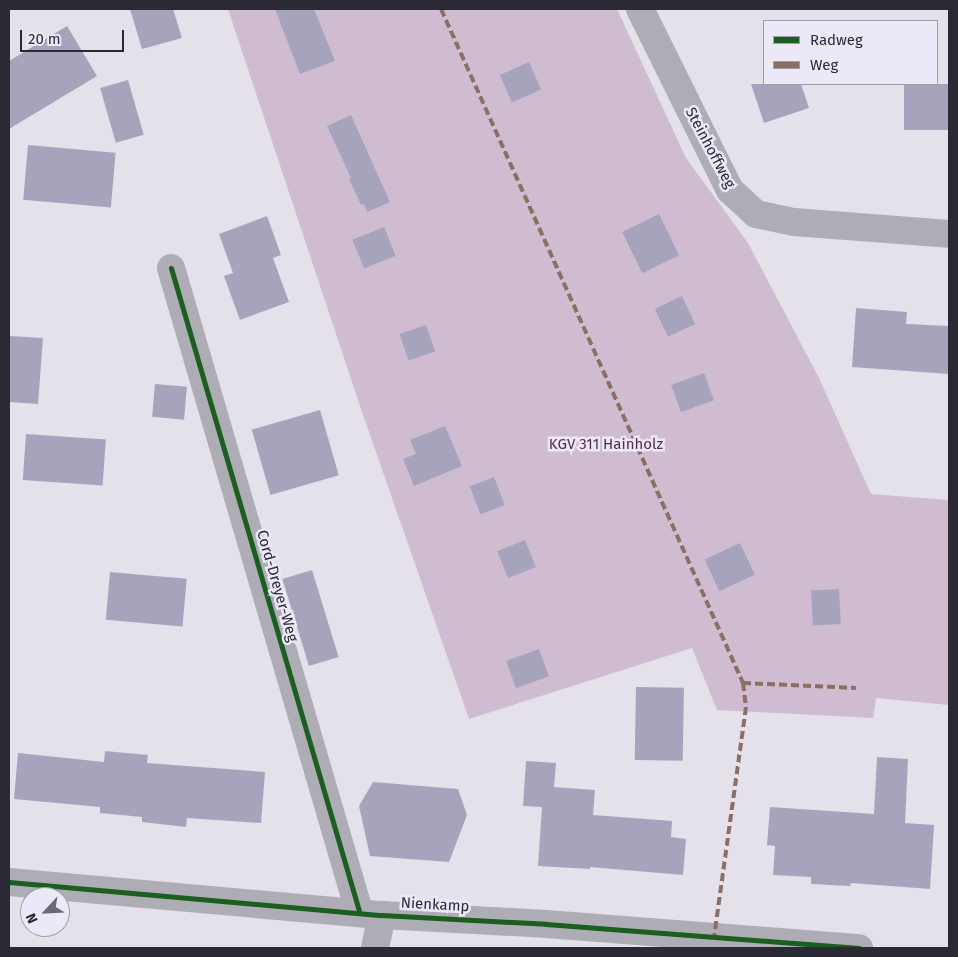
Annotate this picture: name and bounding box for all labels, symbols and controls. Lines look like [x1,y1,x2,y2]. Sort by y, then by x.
scale bar [22,20,126,52]
legend [763,20,938,85]
text: 20 m [28,30,61,48]
text: Radweg [810,31,863,49]
text: Weg [810,56,838,74]
street label: Steinhoffweg [681,105,739,191]
park label: KGV 311 Hainholz [549,436,663,454]
street label: Cord-Dreyer-Weg [252,528,302,644]
north arrow [20,887,70,937]
street label: Nienkamp [400,894,470,916]
text: N [22,910,42,926]

